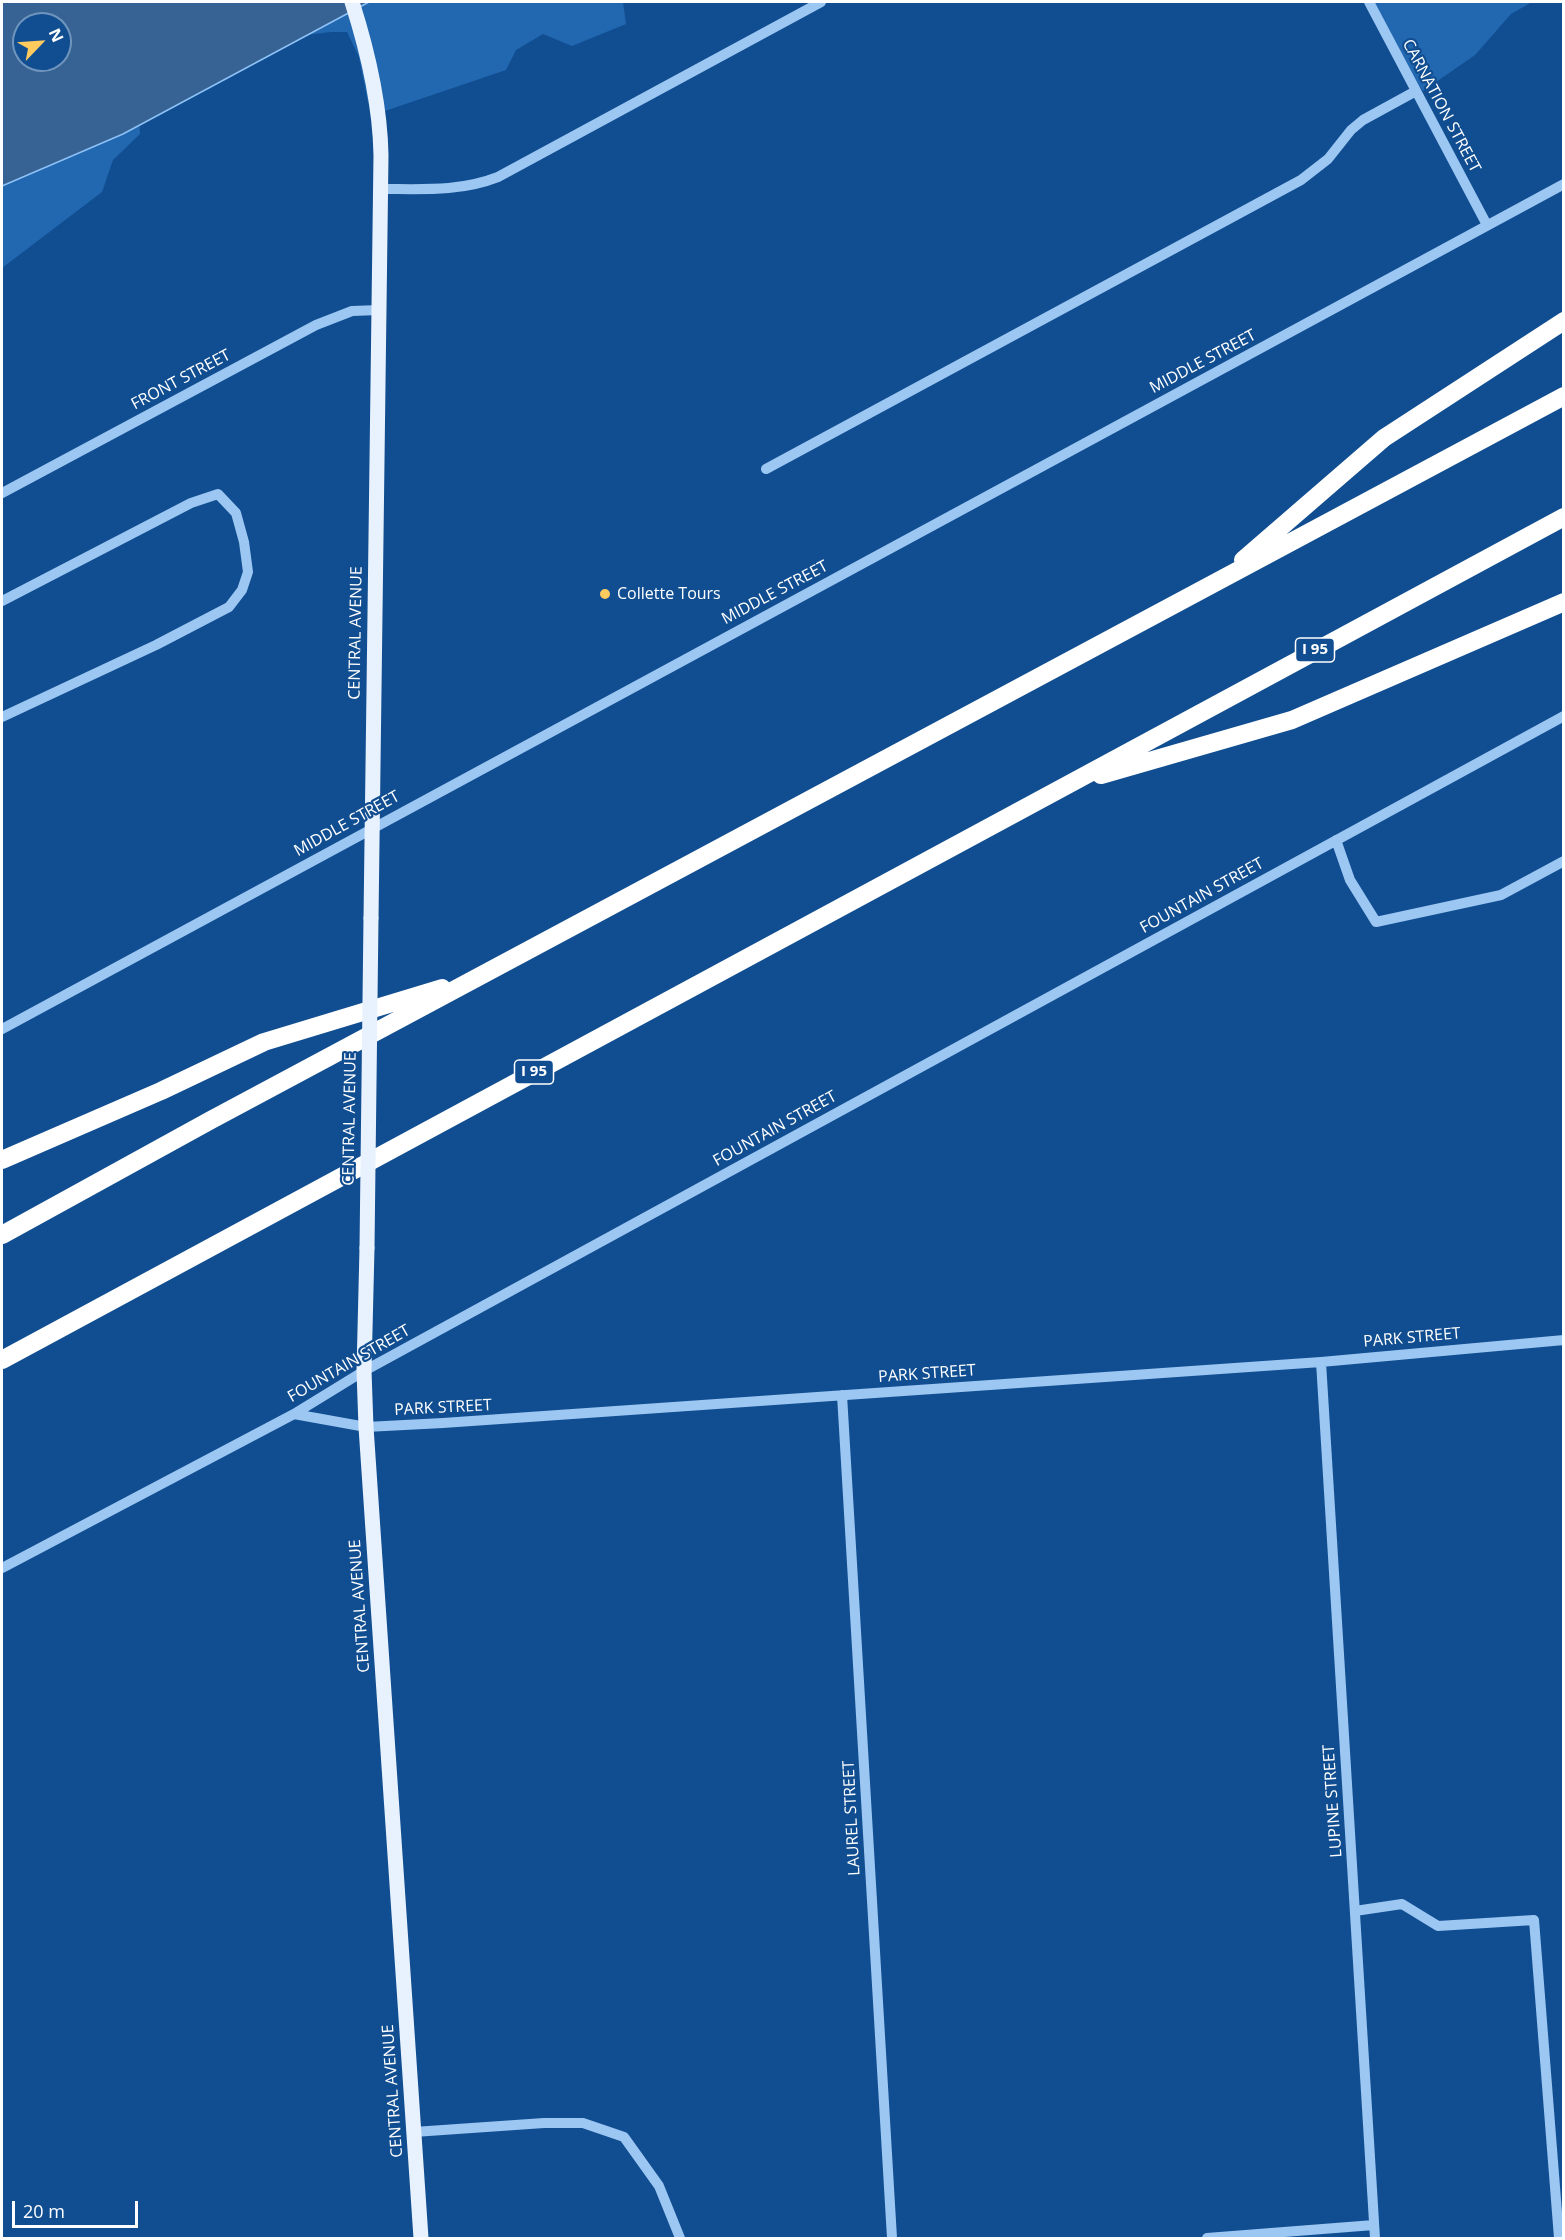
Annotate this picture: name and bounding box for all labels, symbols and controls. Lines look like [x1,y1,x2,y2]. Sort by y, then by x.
north arrow [12,12,72,72]
text: N [44,25,69,46]
street label: CARNATION STREET [1398,36,1484,176]
street label: MIDDLE STREET [1147,326,1259,398]
street label: FRONT STREET [128,346,234,414]
street label: MIDDLE STREET [719,557,831,629]
street label: CENTRAL AVENUE [345,566,367,700]
place label: Collette Tours [617,584,721,604]
marker: Collette Tours [598,587,612,601]
road number: I 95 [1296,638,1334,662]
street label: MIDDLE STREET [291,787,403,861]
street label: FOUNTAIN STREET [1137,854,1267,938]
street label: CENTRAL AVENUE [339,1052,361,1186]
road number: I 95 [514,1060,554,1084]
street label: FOUNTAIN STREET [710,1087,840,1171]
street label: FOUNTAIN STREET [284,1321,414,1407]
street label: PARK STREET [1363,1324,1461,1352]
street label: PARK STREET [878,1361,976,1387]
street label: PARK STREET [394,1396,492,1420]
street label: CENTRAL AVENUE [346,1539,374,1673]
street label: LUPINE STREET [1319,1744,1347,1858]
street label: LAUREL STREET [839,1760,865,1876]
street label: CENTRAL AVENUE [379,2024,407,2158]
scale bar [15,2189,141,2227]
text: 20 m [23,2199,65,2223]

